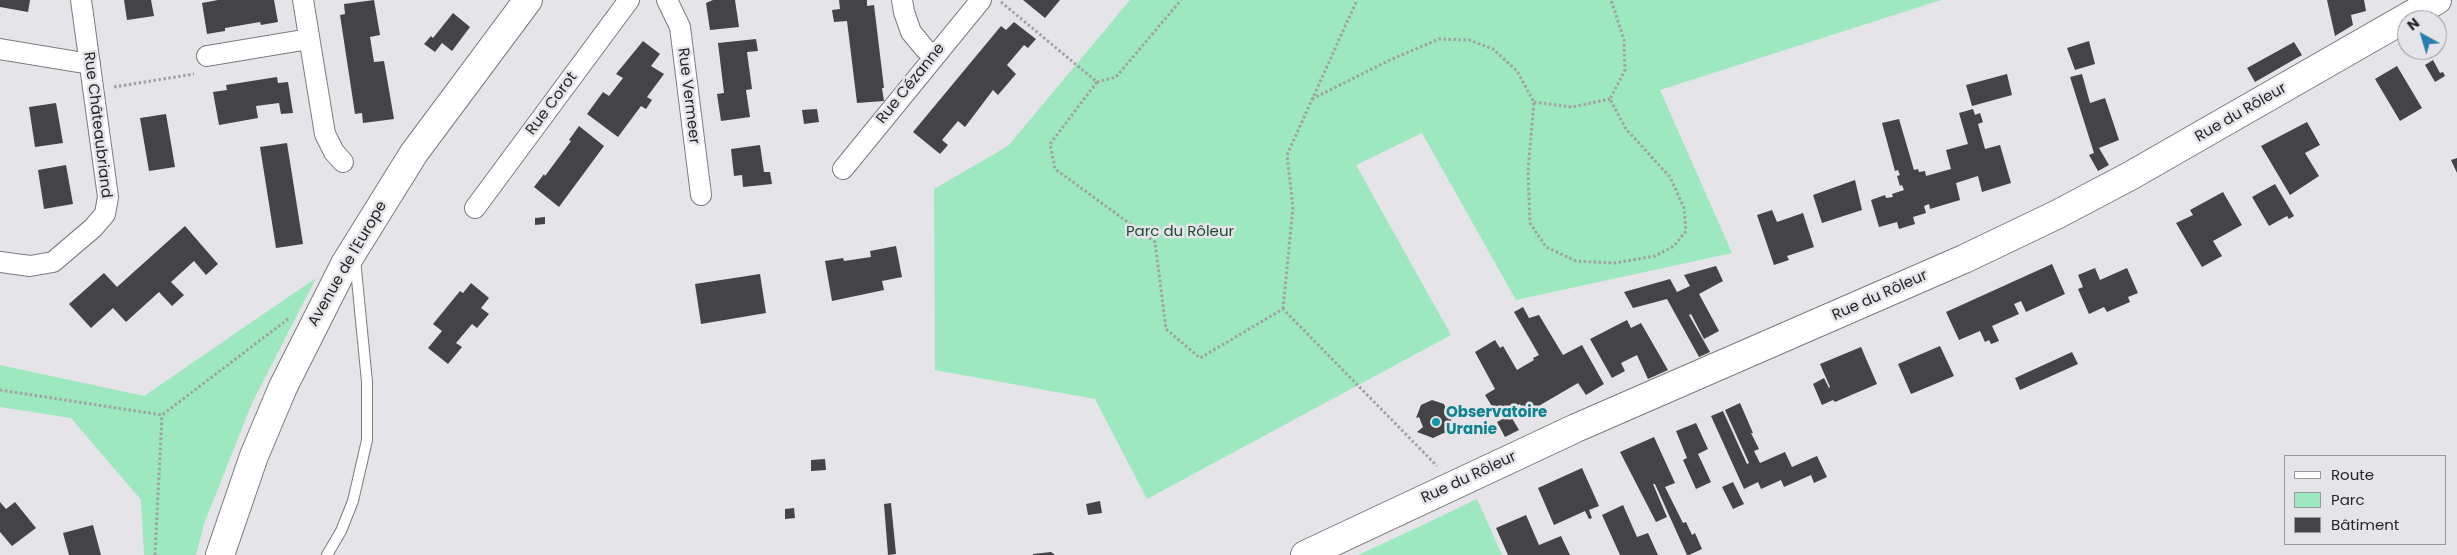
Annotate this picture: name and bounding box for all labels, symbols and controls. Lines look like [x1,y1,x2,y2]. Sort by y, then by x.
north arrow [2397,10,2447,60]
text: N [2403,13,2424,35]
street label: Rue Cézanne [873,40,949,128]
street label: Rue Vermeer [673,47,703,145]
street label: Rue Châteaubriand [79,51,115,199]
street label: Rue Corot [523,69,581,139]
street label: Rue du Rôleur [2192,80,2290,146]
street label: Avenue de l'Europe [305,198,391,330]
park label: Parc du Rôleur [1126,223,1234,241]
street label: Rue du Rôleur [1829,267,1931,325]
place label: Observatoire Uranie [1446,404,1547,439]
marker: Observatoire Uranie [1430,416,1442,428]
street label: Rue du Rôleur [1419,448,1519,508]
legend [2284,455,2447,545]
text: Route [2331,464,2374,485]
text: Parc [2331,489,2365,510]
text: Bâtiment [2331,514,2399,535]

